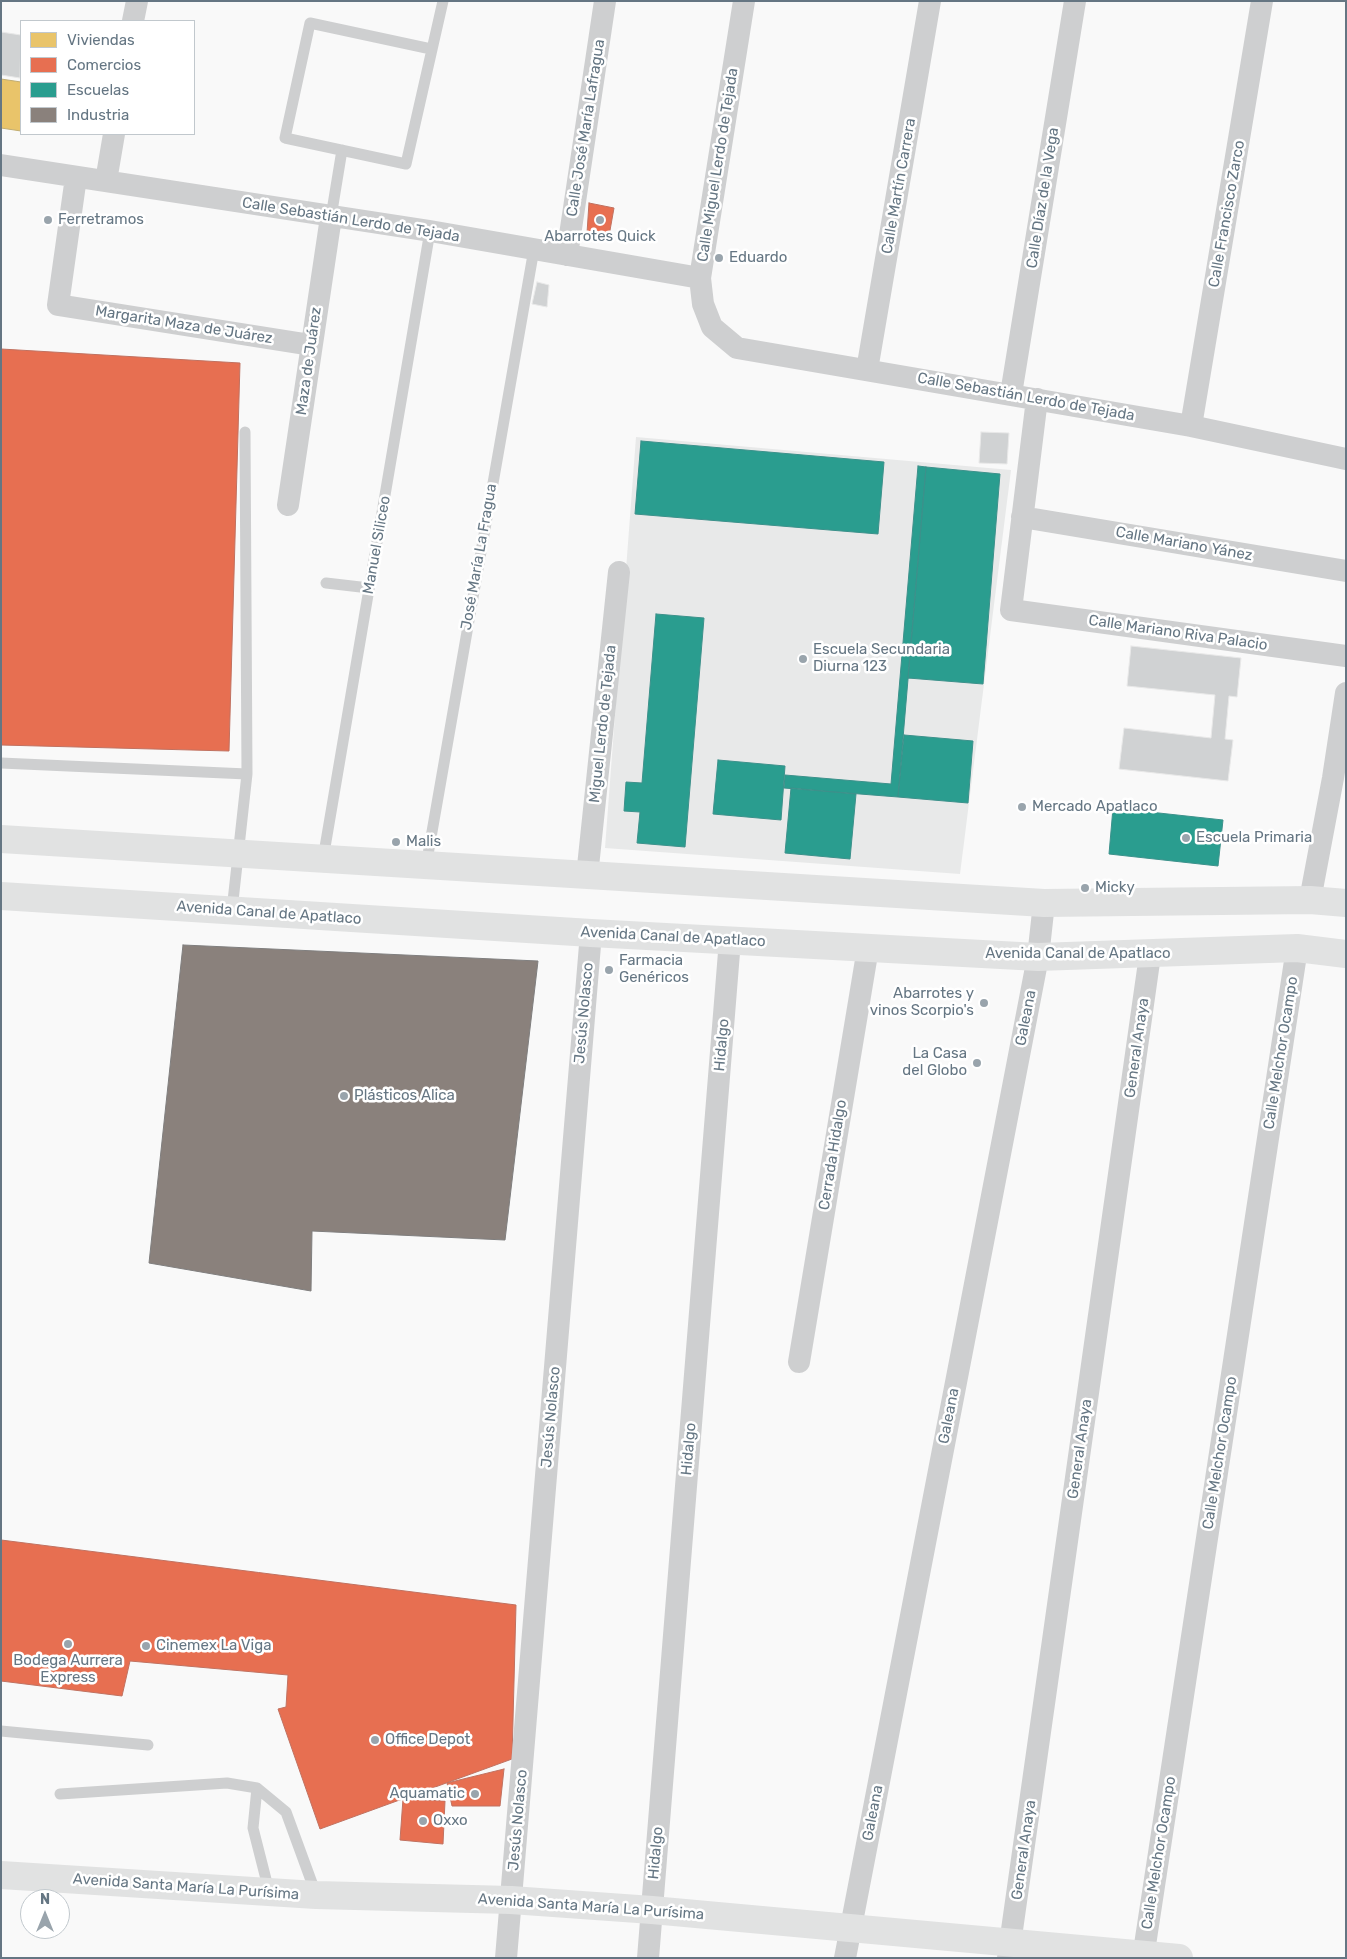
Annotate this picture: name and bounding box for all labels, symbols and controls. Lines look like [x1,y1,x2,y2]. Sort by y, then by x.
legend [20,20,195,135]
text: Viviendas [67,31,135,49]
street label: Calle José María Lafragua [563,38,609,218]
text: Comercios [67,56,141,74]
street label: Calle Miguel Lerdo de Tejada [694,67,742,263]
text: Escuelas [67,81,129,99]
text: Industria [67,106,129,124]
street label: Calle Martín Carrera [878,117,920,255]
street label: Calle Díaz de la Vega [1023,126,1063,270]
street label: Calle Francisco Zarco [1205,139,1249,289]
street label: Calle Sebastián Lerdo de Tejada [241,194,461,246]
place label: Ferretramos [58,211,144,229]
marker: Ferretramos [42,214,54,226]
marker: Abarrotes Quick [594,214,606,226]
place label: Abarrotes Quick [544,228,656,246]
place label: Eduardo [729,249,787,267]
marker: Eduardo [713,252,725,264]
street label: Margarita Maza de Juárez [94,302,274,348]
street label: Maza de Juárez [292,306,326,416]
street label: Calle Sebastián Lerdo de Tejada [916,369,1136,425]
street label: José María La Fragua [457,482,501,632]
street label: Manuel Siliceo [359,494,395,596]
street label: Calle Mariano Yánez [1114,523,1254,565]
street label: Calle Mariano Riva Palacio [1087,612,1269,654]
place label: Escuela Secundaria Diurna 123 [813,641,950,676]
street label: Miguel Lerdo de Tejada [586,644,620,804]
marker: Escuela Secundaria Diurna 123 [797,653,809,665]
place label: Mercado Apatlaco [1032,798,1158,816]
marker: Mercado Apatlaco [1016,801,1028,813]
place label: Escuela Primaria [1196,829,1312,847]
marker: Escuela Primaria [1180,832,1192,844]
place label: Malis [406,833,441,851]
marker: Malis [390,836,402,848]
place label: Micky [1095,879,1135,897]
marker: Micky [1079,882,1091,894]
street label: Avenida Canal de Apatlaco [176,898,362,928]
street label: Avenida Canal de Apatlaco [580,923,766,951]
street label: Avenida Canal de Apatlaco [985,945,1171,963]
place label: Farmacia Genéricos [619,952,689,987]
street label: Jesús Nolasco [571,962,597,1064]
marker: Farmacia Genéricos [603,964,615,976]
street label: Calle Melchor Ocampo [1260,975,1302,1131]
place label: Abarrotes y vinos Scorpio's [870,985,974,1020]
street label: Galeana [1012,989,1040,1047]
marker: Abarrotes y vinos Scorpio's [978,997,990,1009]
street label: General Anaya [1121,997,1153,1099]
street label: Hidalgo [711,1018,733,1072]
place label: La Casa del Globo [902,1045,967,1080]
marker: La Casa del Globo [971,1057,983,1069]
place label: Plásticos Alica [354,1087,455,1105]
marker: Plásticos Alica [338,1090,350,1102]
street label: Cerrada Hidalgo [815,1098,851,1212]
street label: Jesús Nolasco [538,1366,564,1468]
street label: Calle Melchor Ocampo [1199,1375,1241,1531]
street label: Galeana [935,1387,963,1445]
street label: General Anaya [1064,1398,1096,1500]
street label: Hidalgo [678,1422,700,1476]
place label: Cinemex La Viga [156,1637,271,1655]
marker: Bodega Aurrera Express [62,1638,74,1650]
marker: Cinemex La Viga [140,1640,152,1652]
place label: Bodega Aurrera Express [13,1652,123,1687]
place label: Office Depot [385,1731,470,1749]
marker: Office Depot [369,1734,381,1746]
street label: Jesús Nolasco [505,1769,531,1871]
street label: Calle Melchor Ocampo [1138,1775,1180,1931]
street label: Galeana [859,1784,887,1842]
place label: Aquamatic [389,1785,465,1803]
marker: Aquamatic [469,1788,481,1800]
street label: General Anaya [1008,1799,1040,1901]
place label: Oxxo [433,1812,468,1830]
marker: Oxxo [417,1815,429,1827]
street label: Hidalgo [645,1826,667,1880]
street label: Avenida Santa María La Purísima [72,1870,300,1904]
north arrow [20,1889,70,1939]
street label: Avenida Santa María La Purísima [477,1890,705,1924]
text: N [40,1891,50,1908]

